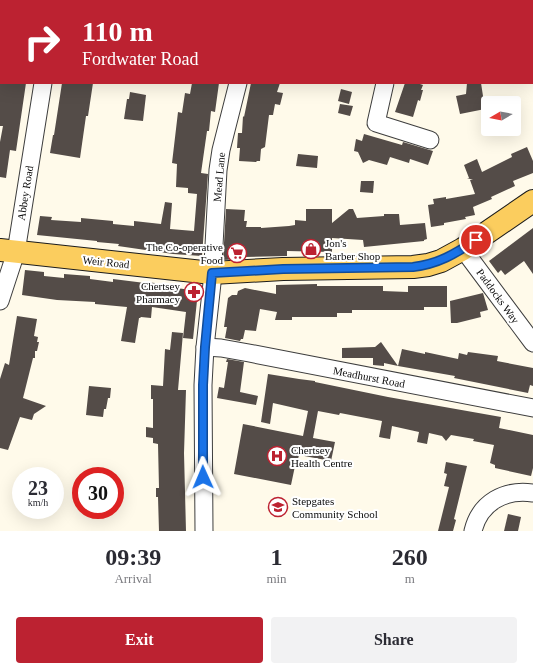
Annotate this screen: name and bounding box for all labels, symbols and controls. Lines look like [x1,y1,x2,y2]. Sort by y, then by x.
icon: right [16,16,68,68]
text: 110 m [82,16,153,47]
text: Fordwater Road [82,49,198,69]
north arrow [481,96,521,136]
map controls [481,96,521,136]
street label: Mead Lane [211,152,227,202]
street label: Abbey Road [15,164,35,221]
pin [459,223,493,257]
icon: arrive [465,229,487,251]
place label: Jon's Barber Shop [325,237,381,262]
shop icon: Jon's Barber Shop [300,238,322,260]
place label: The Co-operative Food [146,241,223,266]
supermarket icon: The Co-operative Food [226,242,248,264]
street label: Weir Road [82,254,131,270]
street label: Paddocks Way [474,266,522,326]
place label: Chertsey Pharmacy [136,280,180,305]
pharmacy icon: Chertsey Pharmacy [183,281,205,303]
street label: Meadhurst Road [332,364,406,390]
place label: Chertsey Health Centre [291,444,353,469]
hospital icon: Chertsey Health Centre [266,445,288,467]
position arrow [182,456,224,498]
speed limit sign: 30 [72,467,124,519]
text: 23 [28,477,48,499]
place label: Stepgates Community School [292,495,378,520]
school or university icon: Stepgates Community School [267,496,289,518]
text: km/h [28,497,48,508]
text: 09:39 [105,544,161,570]
text: 1 [270,544,282,570]
text: 260 [392,544,428,570]
text: Arrival [114,571,152,586]
text: min [266,571,287,586]
text: m [405,571,415,586]
button: Exit [16,617,263,663]
button: Share [271,617,517,663]

